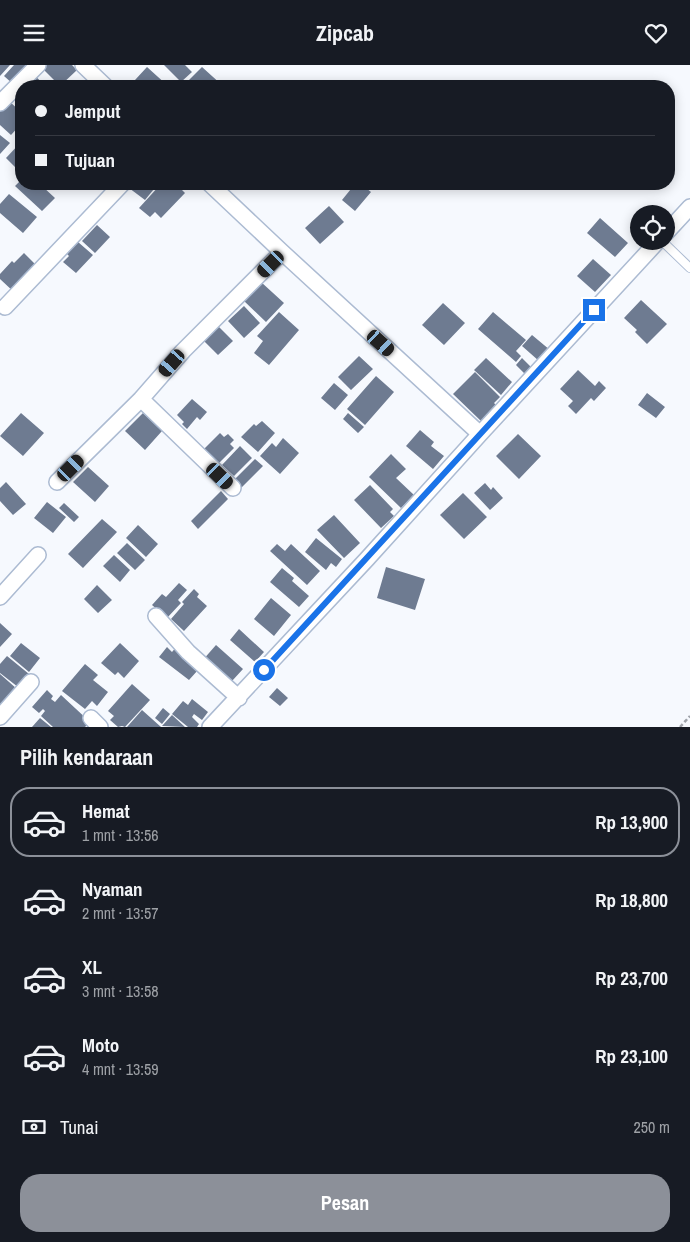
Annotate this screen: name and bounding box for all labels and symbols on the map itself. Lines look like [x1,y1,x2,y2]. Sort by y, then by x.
car [255,248,286,280]
route end [583,299,605,321]
car [364,327,397,359]
car [156,347,187,379]
car [55,452,86,484]
car [203,460,236,492]
route start [253,659,275,681]

